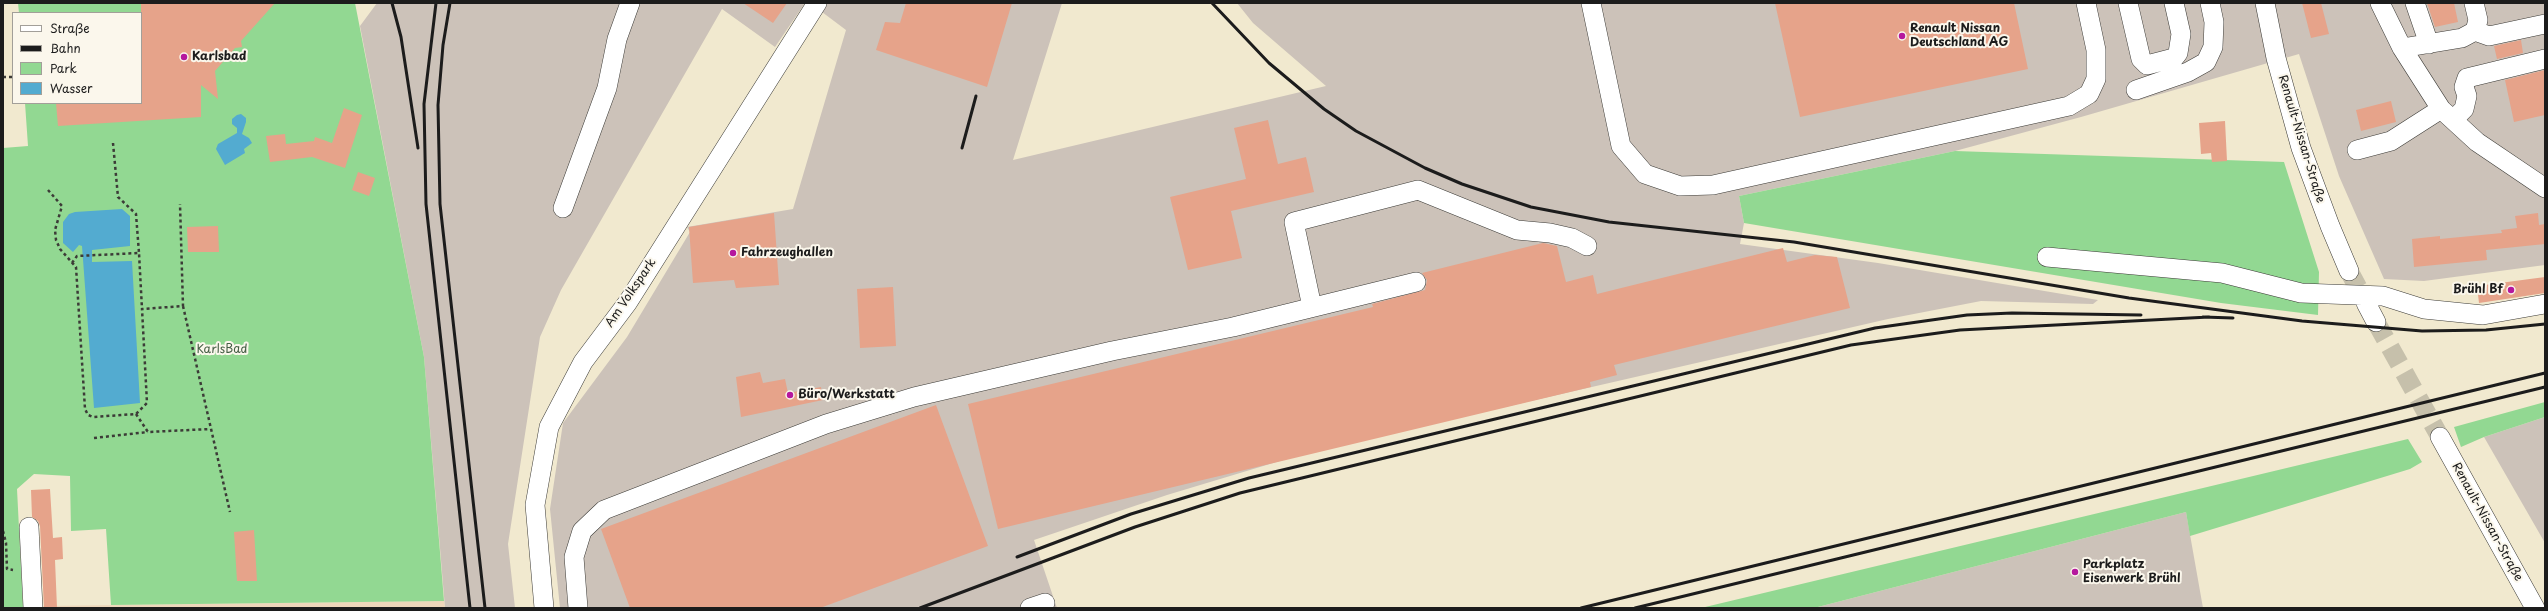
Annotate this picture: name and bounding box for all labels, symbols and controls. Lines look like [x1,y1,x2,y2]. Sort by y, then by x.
legend [12,12,142,104]
text: Straße [50,19,90,37]
place label: Renault Nissan Deutschland AG [1910,22,2008,50]
marker: Renault Nissan Deutschland AG [1897,31,1907,41]
text: Bahn [50,39,81,57]
place label: Karlsbad [192,50,246,64]
marker: Karlsbad [179,52,189,62]
text: Park [50,59,77,77]
street label: Renault-Nissan-Straße [2275,73,2327,205]
text: Wasser [50,79,93,97]
place label: Fahrzeughallen [741,246,833,260]
marker: Fahrzeughallen [728,248,738,258]
street label: Am Volkspark [603,256,659,330]
place label: Brühl Bf [2453,283,2503,297]
marker: Brühl Bf [2506,285,2516,295]
park label: KarlsBad [196,343,248,357]
place label: Büro/Werkstatt [798,388,895,402]
marker: Büro/Werkstatt [785,390,795,400]
street label: Renault-Nissan-Straße [2448,460,2526,584]
place label: Parkplatz Eisenwerk Brühl [2083,558,2180,586]
marker: Parkplatz Eisenwerk Brühl [2070,567,2080,577]

